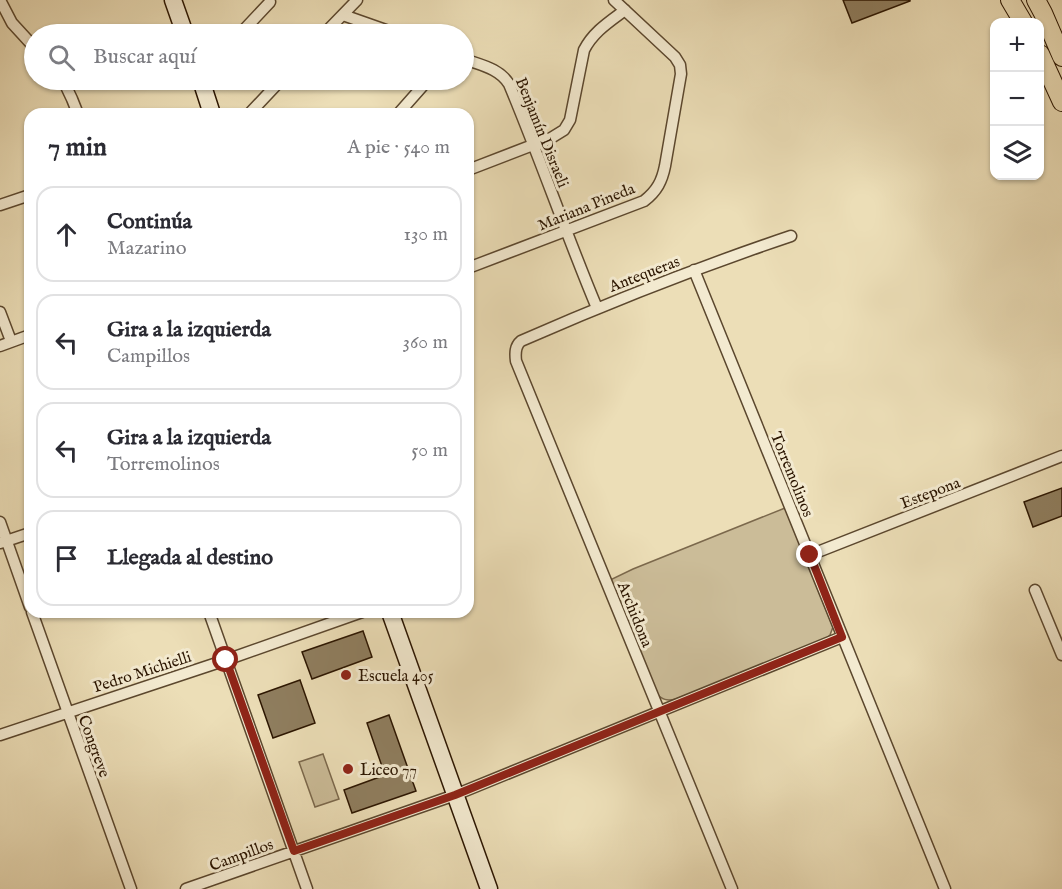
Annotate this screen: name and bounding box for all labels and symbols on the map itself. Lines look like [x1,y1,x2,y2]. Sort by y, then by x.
street label: Benjamín Disraeli [510,75,572,191]
street label: Mariana Pineda [535,179,638,236]
street label: Antequeras [606,252,683,298]
street label: Torremolinos [765,429,817,521]
street label: Estepona [898,473,963,514]
route end [796,541,822,567]
street label: Archidona [612,578,656,650]
route start [212,646,238,672]
street label: Pedro Michielli [91,648,194,698]
place label: Escuela 405 [358,667,434,687]
marker: Escuela 405 [339,668,353,682]
street label: Congreve [73,713,114,781]
place label: Liceo 77 [360,761,417,781]
marker: Liceo 77 [341,762,355,776]
street label: Campillos [207,835,277,877]

